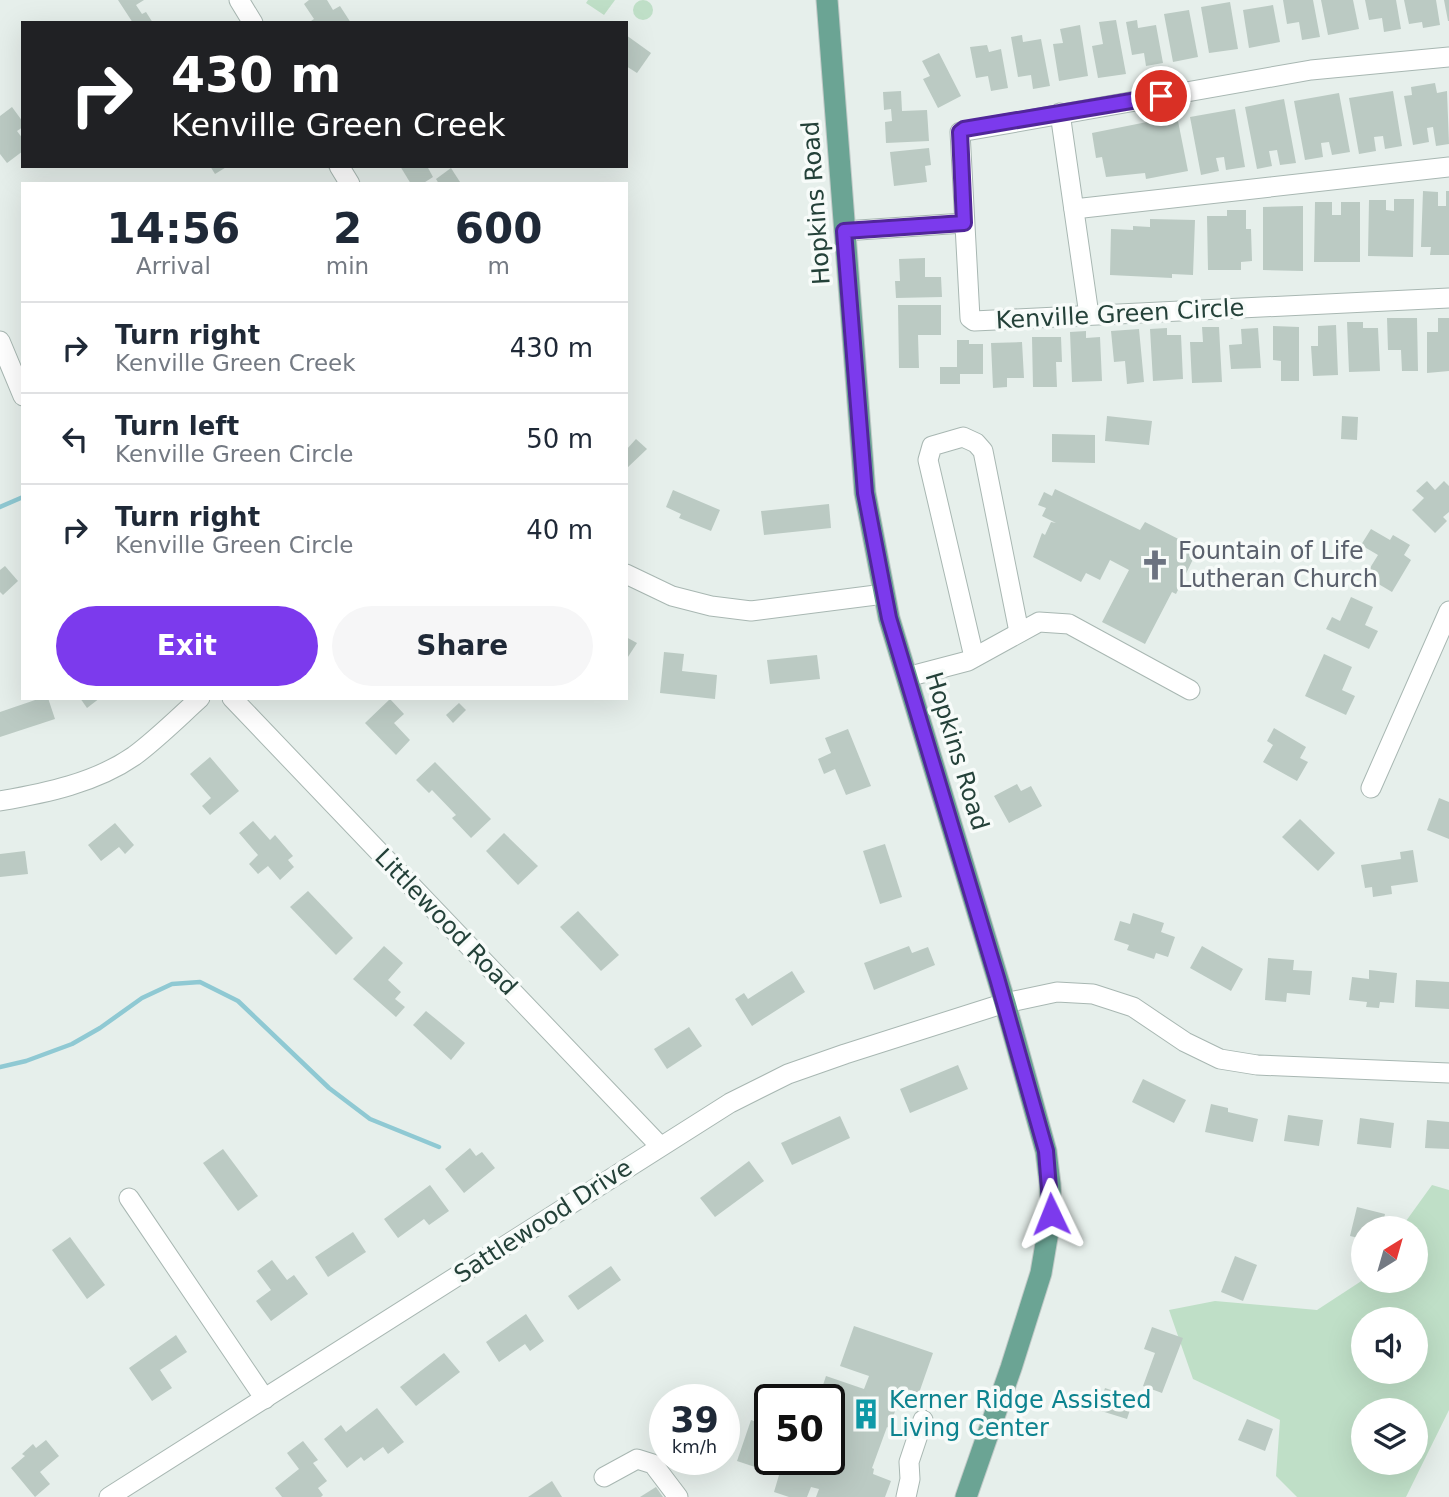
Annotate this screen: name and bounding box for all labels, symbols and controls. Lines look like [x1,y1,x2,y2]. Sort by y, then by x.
text: 430 m [171,47,341,104]
icon: right [56,49,147,140]
pin [1131,66,1191,126]
icon: arrive [1142,77,1180,115]
text: Kenville Green Creek [171,106,506,144]
street label: Hopkins Road [796,120,836,286]
text: 14:56 [107,204,240,253]
text: 2 [333,204,362,253]
text: 600 [455,204,542,253]
text: Arrival [136,253,211,279]
text: min [326,253,369,279]
text: m [487,253,510,279]
street label: Kenville Green Circle [995,294,1245,334]
text: Turn right [115,320,260,350]
icon: right [56,329,94,367]
text: 430 m [510,333,593,363]
text: Kenville Green Creek [115,350,356,376]
text: Turn left [115,411,239,441]
icon: left [56,420,94,458]
text: 50 m [526,424,593,454]
text: Kenville Green Circle [115,441,353,467]
text: Turn right [115,502,260,532]
icon: right [56,511,94,549]
text: 40 m [526,515,593,545]
text: Kenville Green Circle [115,532,353,558]
place label: Fountain of Life Lutheran Church [1178,537,1378,593]
church icon: Fountain of Life Lutheran Church [1138,548,1172,582]
button: Exit [56,606,318,686]
button: Share [332,606,593,686]
street label: Hopkins Road [920,668,994,834]
street label: Littlewood Road [369,843,523,1001]
street label: Sattlewood Drive [449,1153,637,1289]
position arrow [1014,1177,1088,1251]
north arrow [1351,1216,1428,1293]
map controls [1351,1216,1428,1475]
button: sound [1351,1307,1428,1384]
speed limit sign: 50 [754,1384,845,1475]
place label: Kerner Ridge Assisted Living Center [889,1386,1151,1442]
building icon: Kerner Ridge Assisted Living Center [849,1397,883,1431]
button: layers [1351,1398,1428,1475]
text: 39 [670,1400,719,1440]
text: km/h [672,1436,717,1457]

